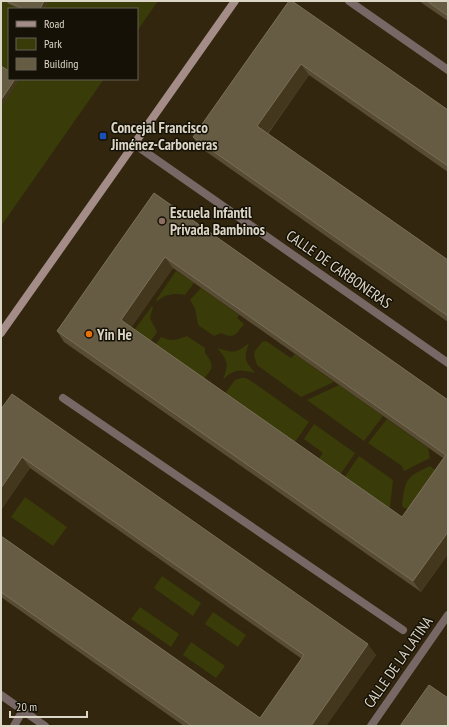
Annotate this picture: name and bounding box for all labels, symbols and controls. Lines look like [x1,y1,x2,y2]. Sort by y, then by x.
legend [8,8,138,80]
text: Road [44,16,64,31]
text: Park [44,36,62,51]
text: Building [44,56,79,71]
place label: Concejal Francisco Jiménez-Carboneras [110,118,218,154]
marker: Concejal Francisco Jiménez-Carboneras [98,131,108,141]
place label: Escuela Infantil Privada Bambinos [170,203,265,239]
marker: Escuela Infantil Privada Bambinos [157,216,167,226]
street label: CALLE DE CARBONERAS [283,226,395,312]
place label: Yin He [96,325,132,344]
marker: Yin He [84,329,94,339]
street label: CALLE DE LA LATINA [359,612,437,711]
scale bar [10,693,87,719]
text: 20 m [16,699,37,714]

